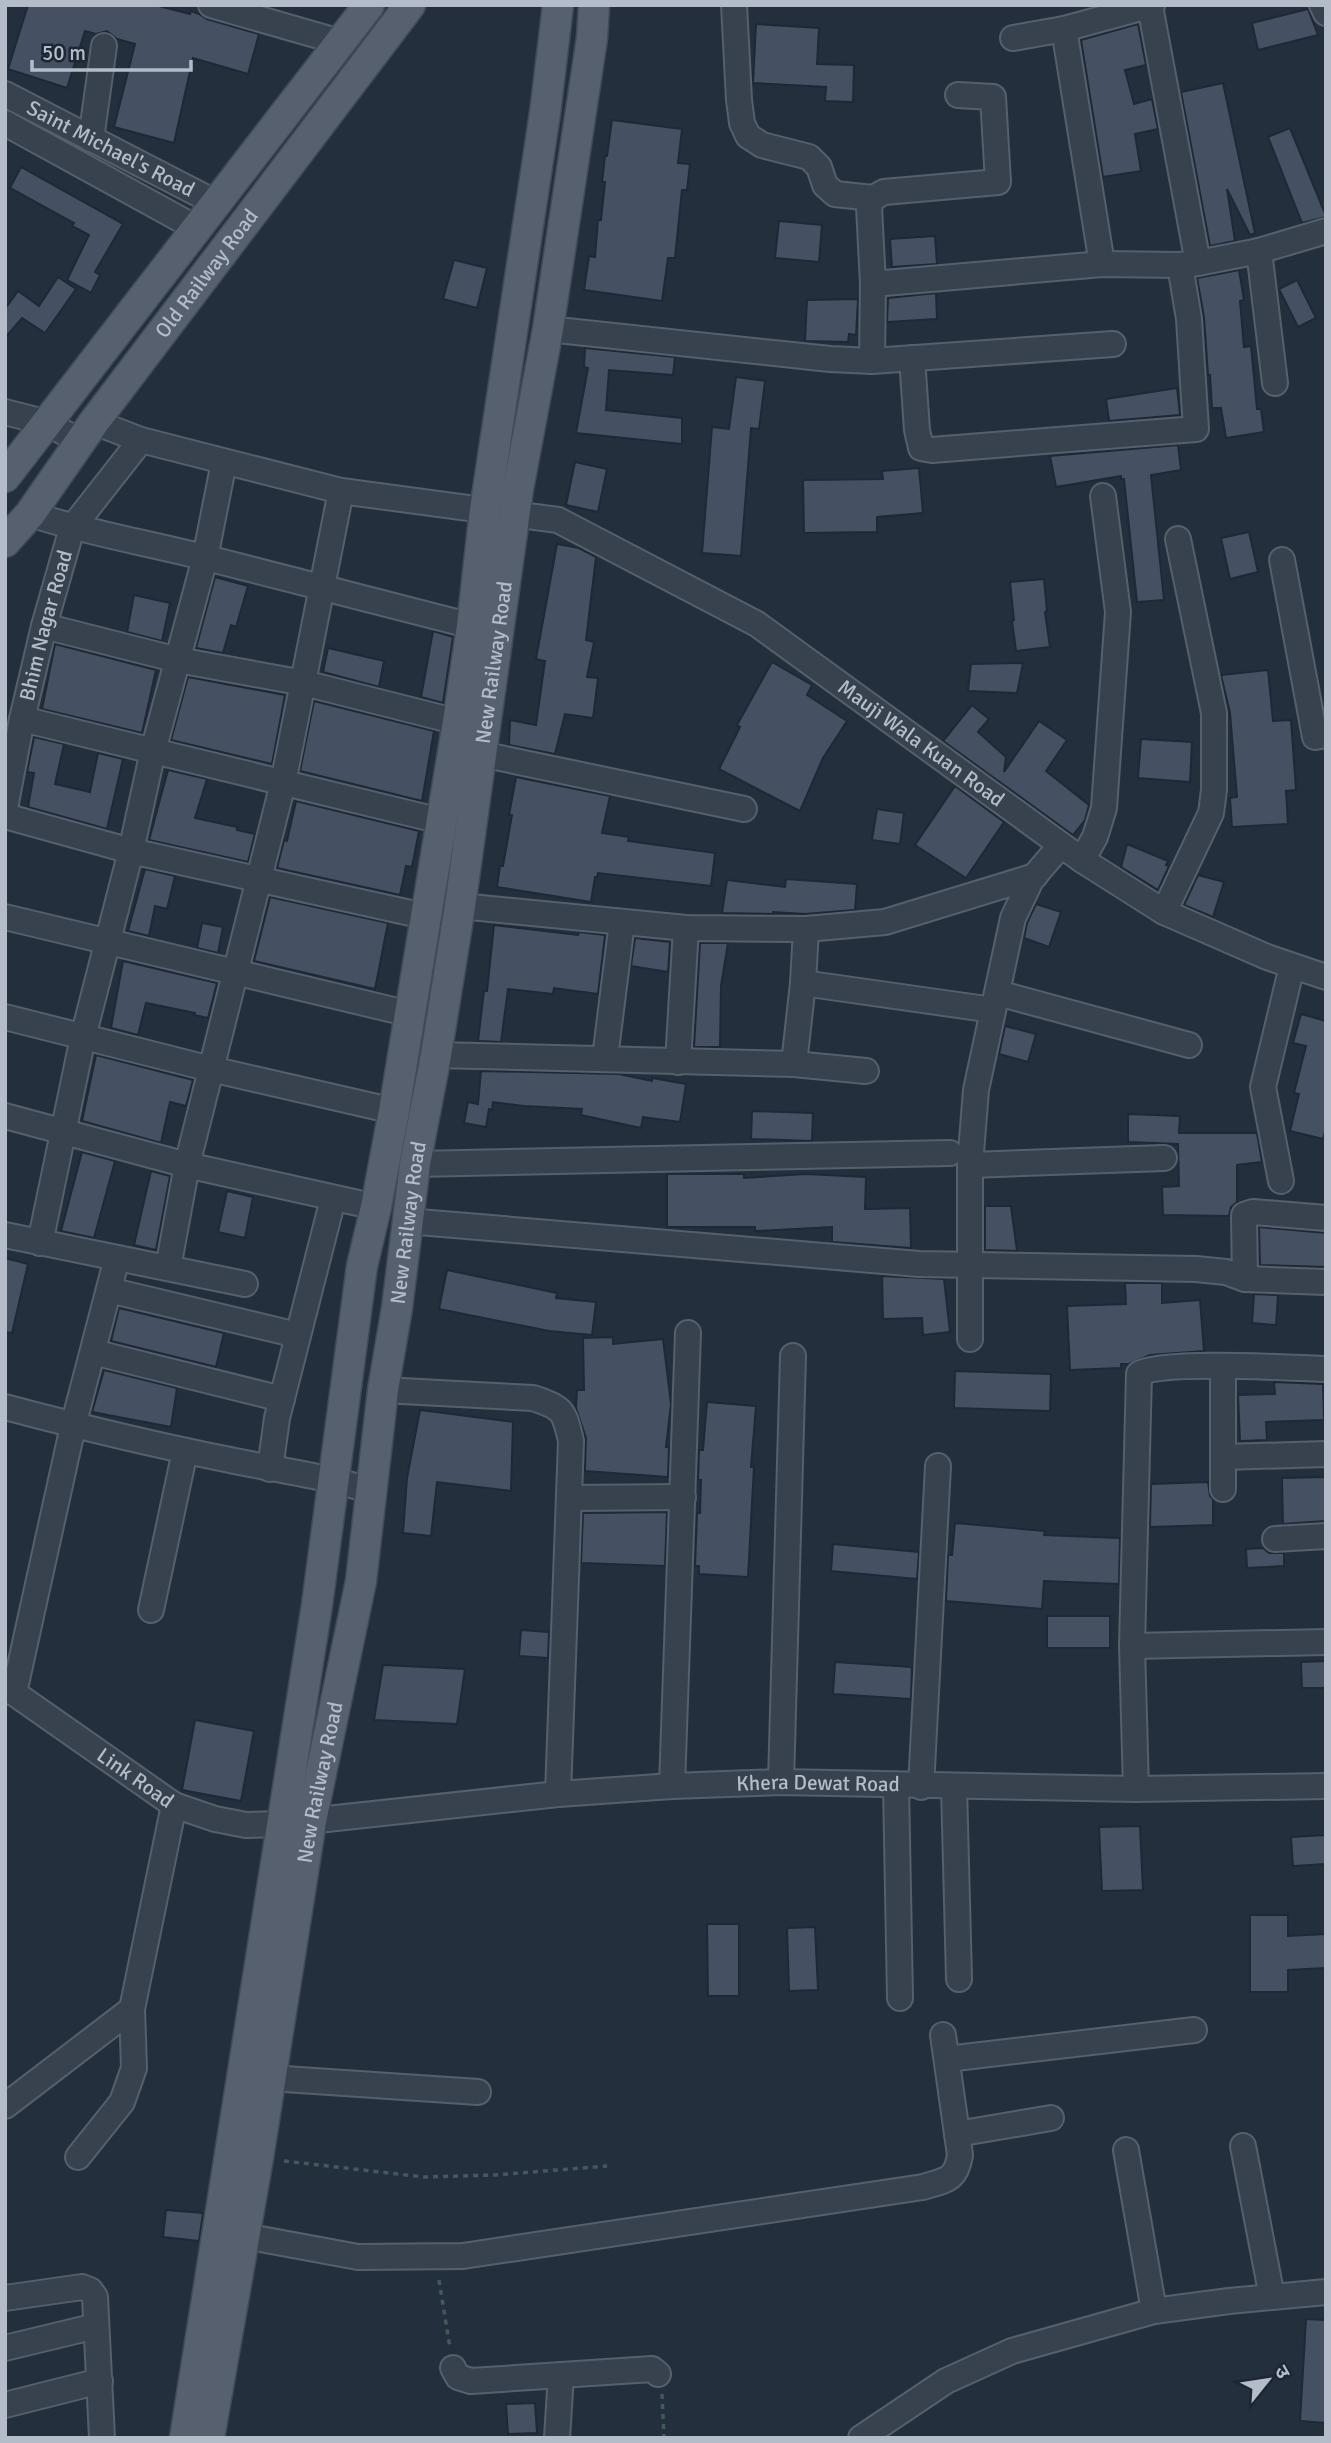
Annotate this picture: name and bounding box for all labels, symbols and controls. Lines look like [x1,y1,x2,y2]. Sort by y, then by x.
scale bar [32,28,191,72]
text: 50 m [42,40,86,66]
street label: Saint Michael's Road [22,95,199,203]
street label: Old Railway Road [149,204,264,343]
street label: Bhim Nagar Road [14,547,78,704]
street label: New Railway Road [470,579,518,745]
street label: Mauji Wala Kuan Road [833,674,1010,812]
street label: New Railway Road [385,1139,432,1306]
street label: New Railway Road [292,1699,349,1865]
street label: Link Road [92,1742,179,1814]
street label: Khera Dewat Road [736,1769,900,1797]
north arrow [1233,2345,1303,2415]
text: उ [1269,2361,1295,2384]

